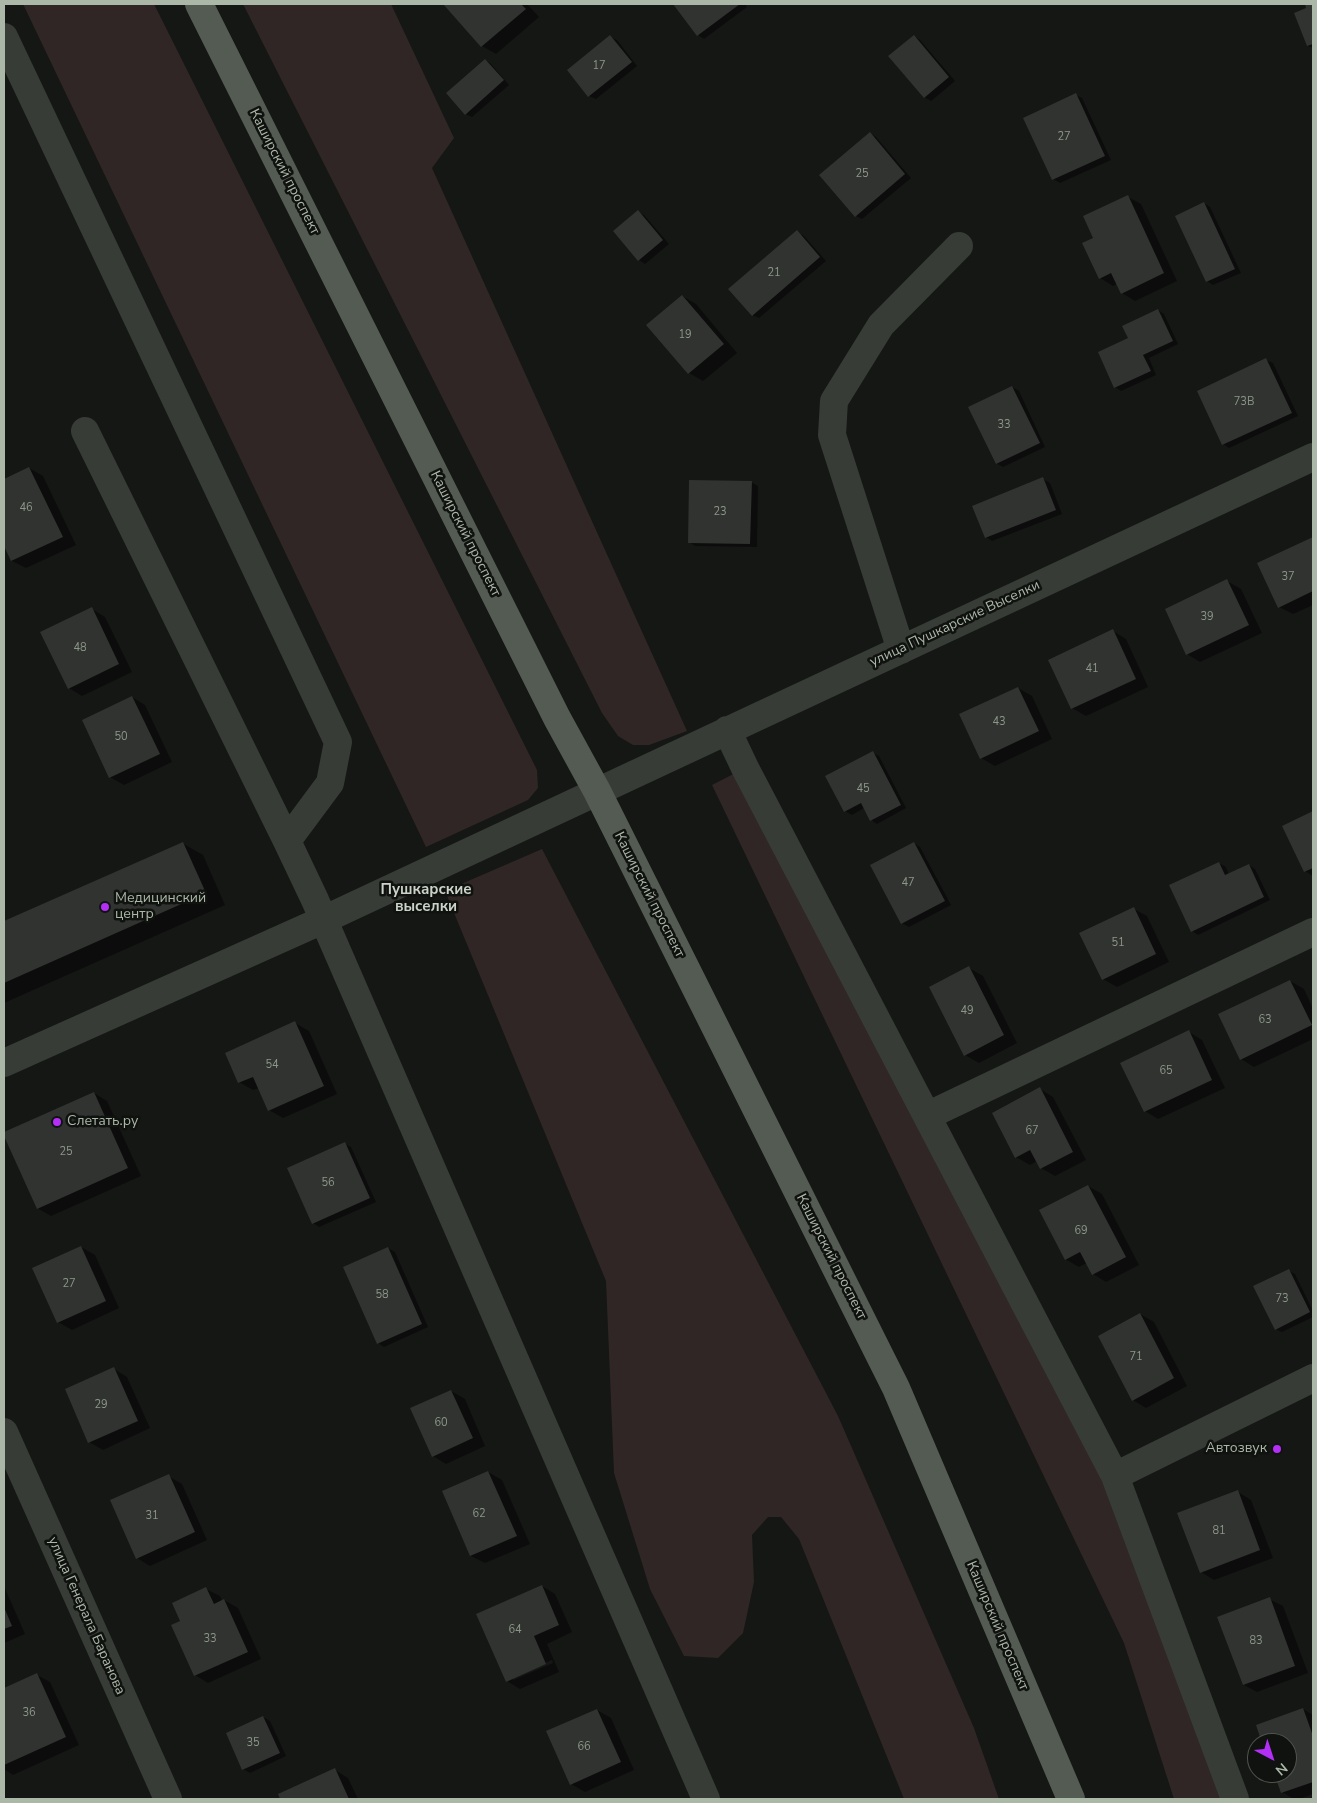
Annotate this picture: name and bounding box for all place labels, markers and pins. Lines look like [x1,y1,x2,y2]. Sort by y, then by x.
place label: Медицинский центр [115,891,206,924]
marker: Медицинский центр [99,901,111,913]
place label: Слетать.ру [67,1114,138,1130]
marker: Слетать.ру [51,1116,63,1128]
place label: Автозвук [1206,1441,1267,1457]
marker: Автозвук [1271,1443,1283,1455]

